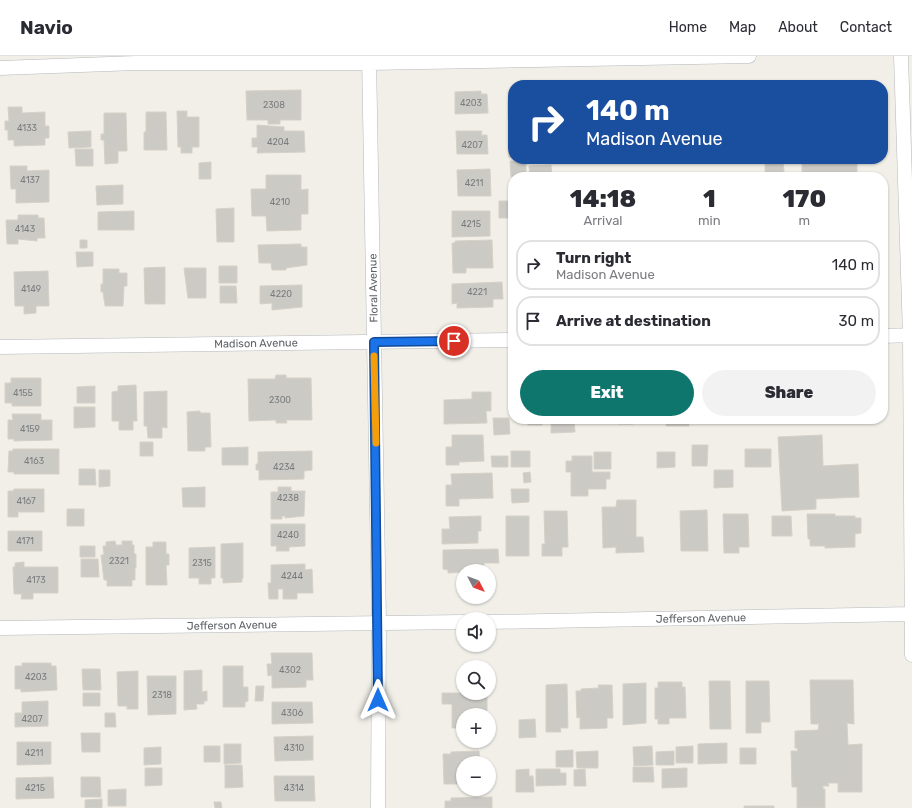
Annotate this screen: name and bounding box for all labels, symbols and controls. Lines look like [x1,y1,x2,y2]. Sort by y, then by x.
text: Navio [20,16,73,39]
text: Home [669,19,707,36]
text: Map [729,19,756,36]
text: About [778,19,818,36]
text: Contact [840,19,892,36]
text: 140 m [586,94,670,127]
icon: right [520,96,572,148]
house number: 4203 [460,98,482,108]
house number: 2308 [263,100,285,110]
house number: 4133 [17,123,37,133]
text: Madison Avenue [586,128,723,150]
house number: 4204 [267,137,289,147]
house number: 4207 [461,140,483,150]
house number: 4137 [20,175,40,185]
house number: 4211 [465,178,483,188]
text: 14:18 [570,185,636,213]
text: 1 [703,185,716,213]
text: 170 [782,185,826,213]
house number: 4210 [270,197,290,207]
text: Arrival [583,213,622,228]
text: min [698,213,721,228]
text: m [799,213,810,228]
house number: 4215 [461,219,481,229]
house number: 4143 [15,224,35,234]
text: Turn right [556,249,631,267]
street label: Floral Avenue [366,253,381,323]
icon: right [522,254,544,276]
text: 140 m [832,256,874,274]
text: Madison Avenue [556,267,655,282]
house number: 4149 [21,284,41,294]
house number: 4221 [467,287,487,297]
house number: 4220 [270,289,292,299]
icon: arrive [522,310,544,332]
text: Arrive at destination [556,312,711,330]
text: 30 m [838,312,874,330]
pin [437,324,471,358]
icon: arrive [443,330,465,352]
street label: Madison Avenue [214,336,298,351]
button: Exit [520,370,694,416]
button: Share [702,370,876,416]
house number: 4155 [13,388,33,398]
house number: 2300 [269,395,291,405]
house number: 4159 [20,424,40,434]
house number: 4163 [24,456,44,466]
house number: 4234 [273,462,295,472]
house number: 4238 [277,493,299,503]
house number: 4167 [16,496,36,506]
house number: 4240 [277,530,299,540]
house number: 4171 [16,536,34,546]
house number: 2321 [109,556,129,566]
house number: 2315 [192,558,212,568]
north arrow [456,564,496,604]
map controls [456,564,496,796]
house number: 4244 [281,571,303,581]
house number: 4173 [26,575,46,585]
street label: Jefferson Avenue [656,611,746,626]
button: sound [456,612,496,652]
street label: Jefferson Avenue [187,618,277,633]
button: search [456,660,496,700]
house number: 4302 [279,665,301,675]
house number: 4203 [25,672,47,682]
position arrow [357,679,399,721]
house number: 2318 [152,690,172,700]
house number: 4306 [281,708,304,718]
button: + [456,708,496,748]
house number: 4207 [21,714,43,724]
house number: 4310 [284,743,304,753]
house number: 4211 [25,748,43,758]
button: − [456,756,496,796]
house number: 4215 [25,783,45,793]
house number: 4314 [284,783,305,793]

